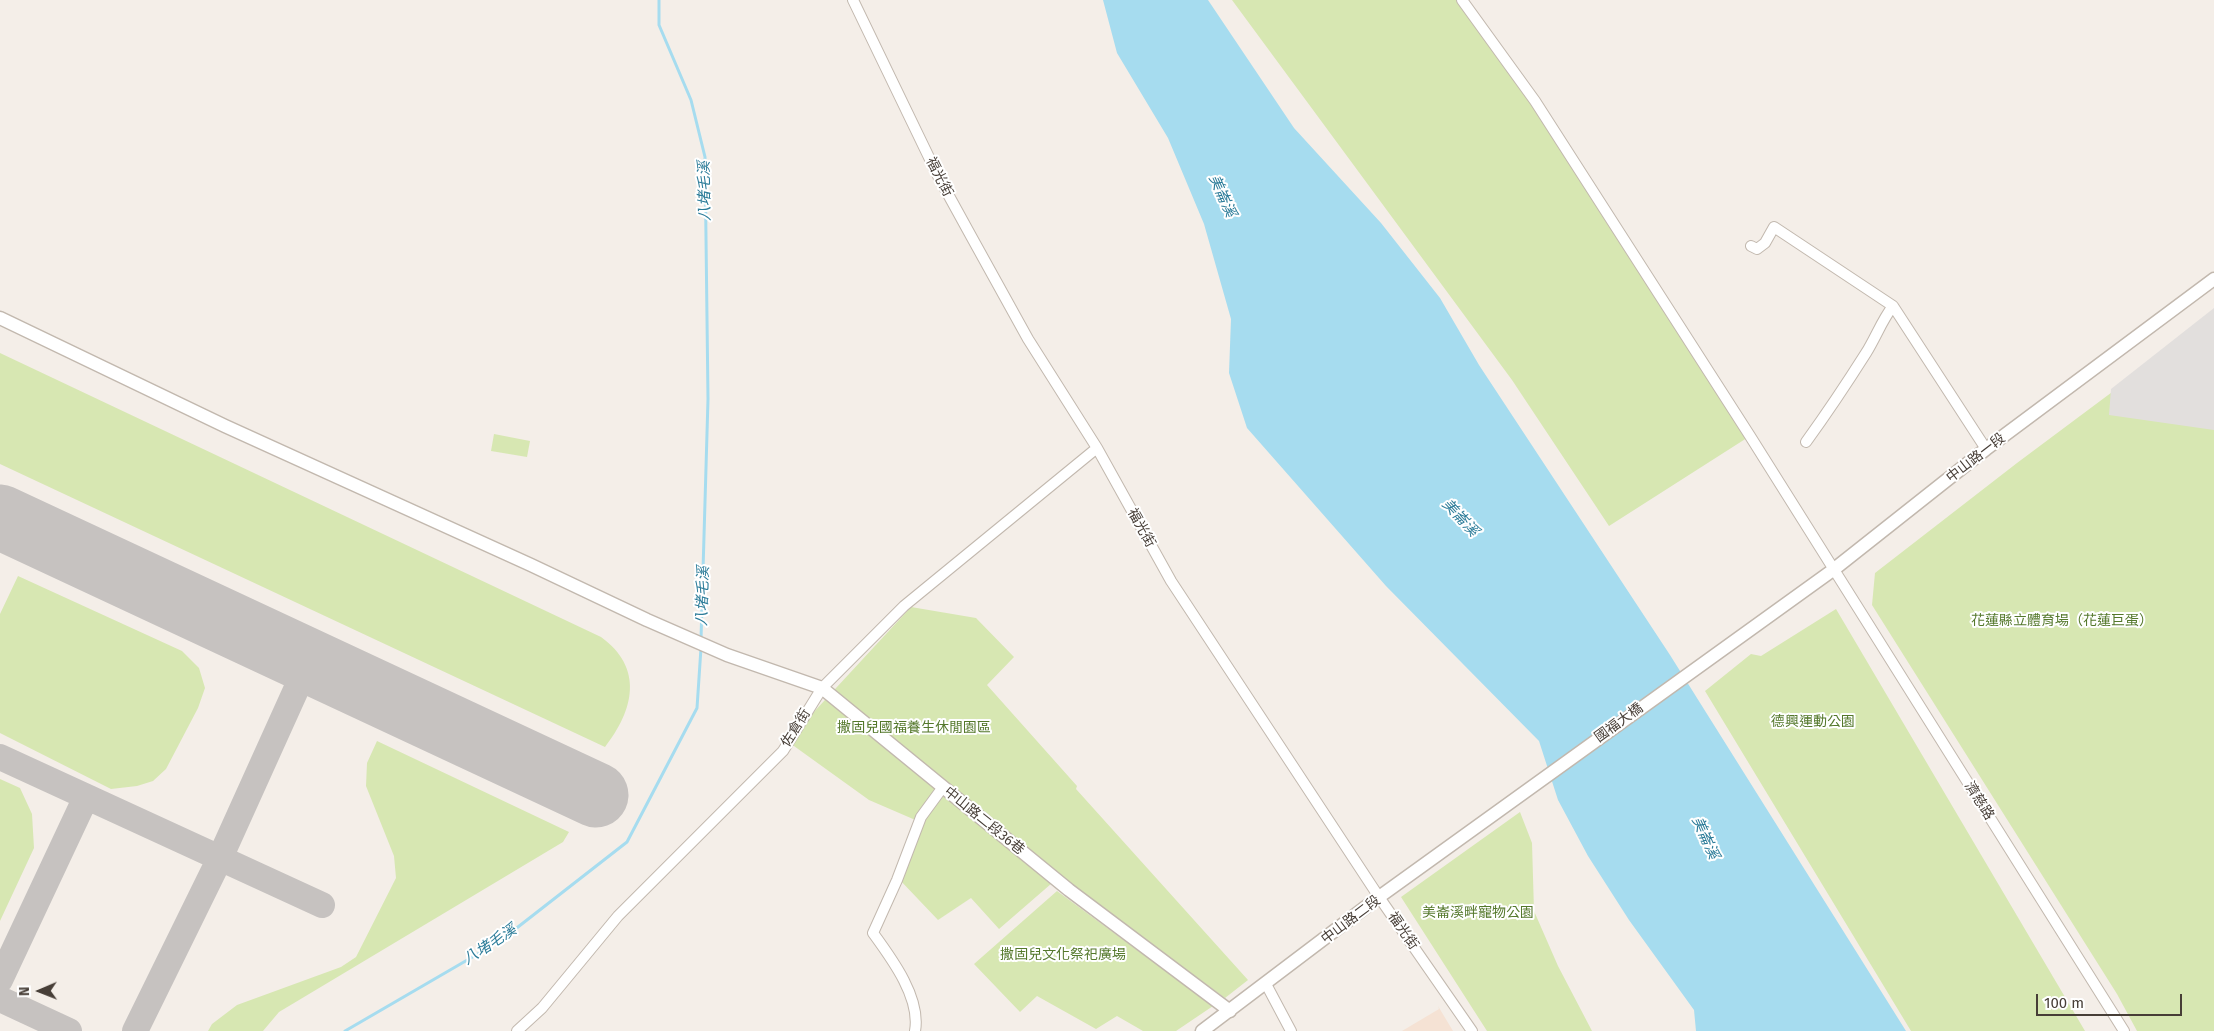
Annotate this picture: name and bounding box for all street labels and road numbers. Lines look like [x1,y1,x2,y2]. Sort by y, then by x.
street label: 福光街 [922,154,956,200]
street label: 中山路一段 [1943,430,2009,486]
street label: 福光街 [1123,506,1159,550]
street label: 國福大橋 [1591,700,1647,746]
street label: 佐倉街 [778,706,814,750]
street label: 濟慈路 [1961,779,1997,823]
street label: 中山路二段36巷 [940,783,1028,859]
street label: 中山路二段 [1318,892,1384,948]
street label: 福光街 [1384,909,1422,953]

